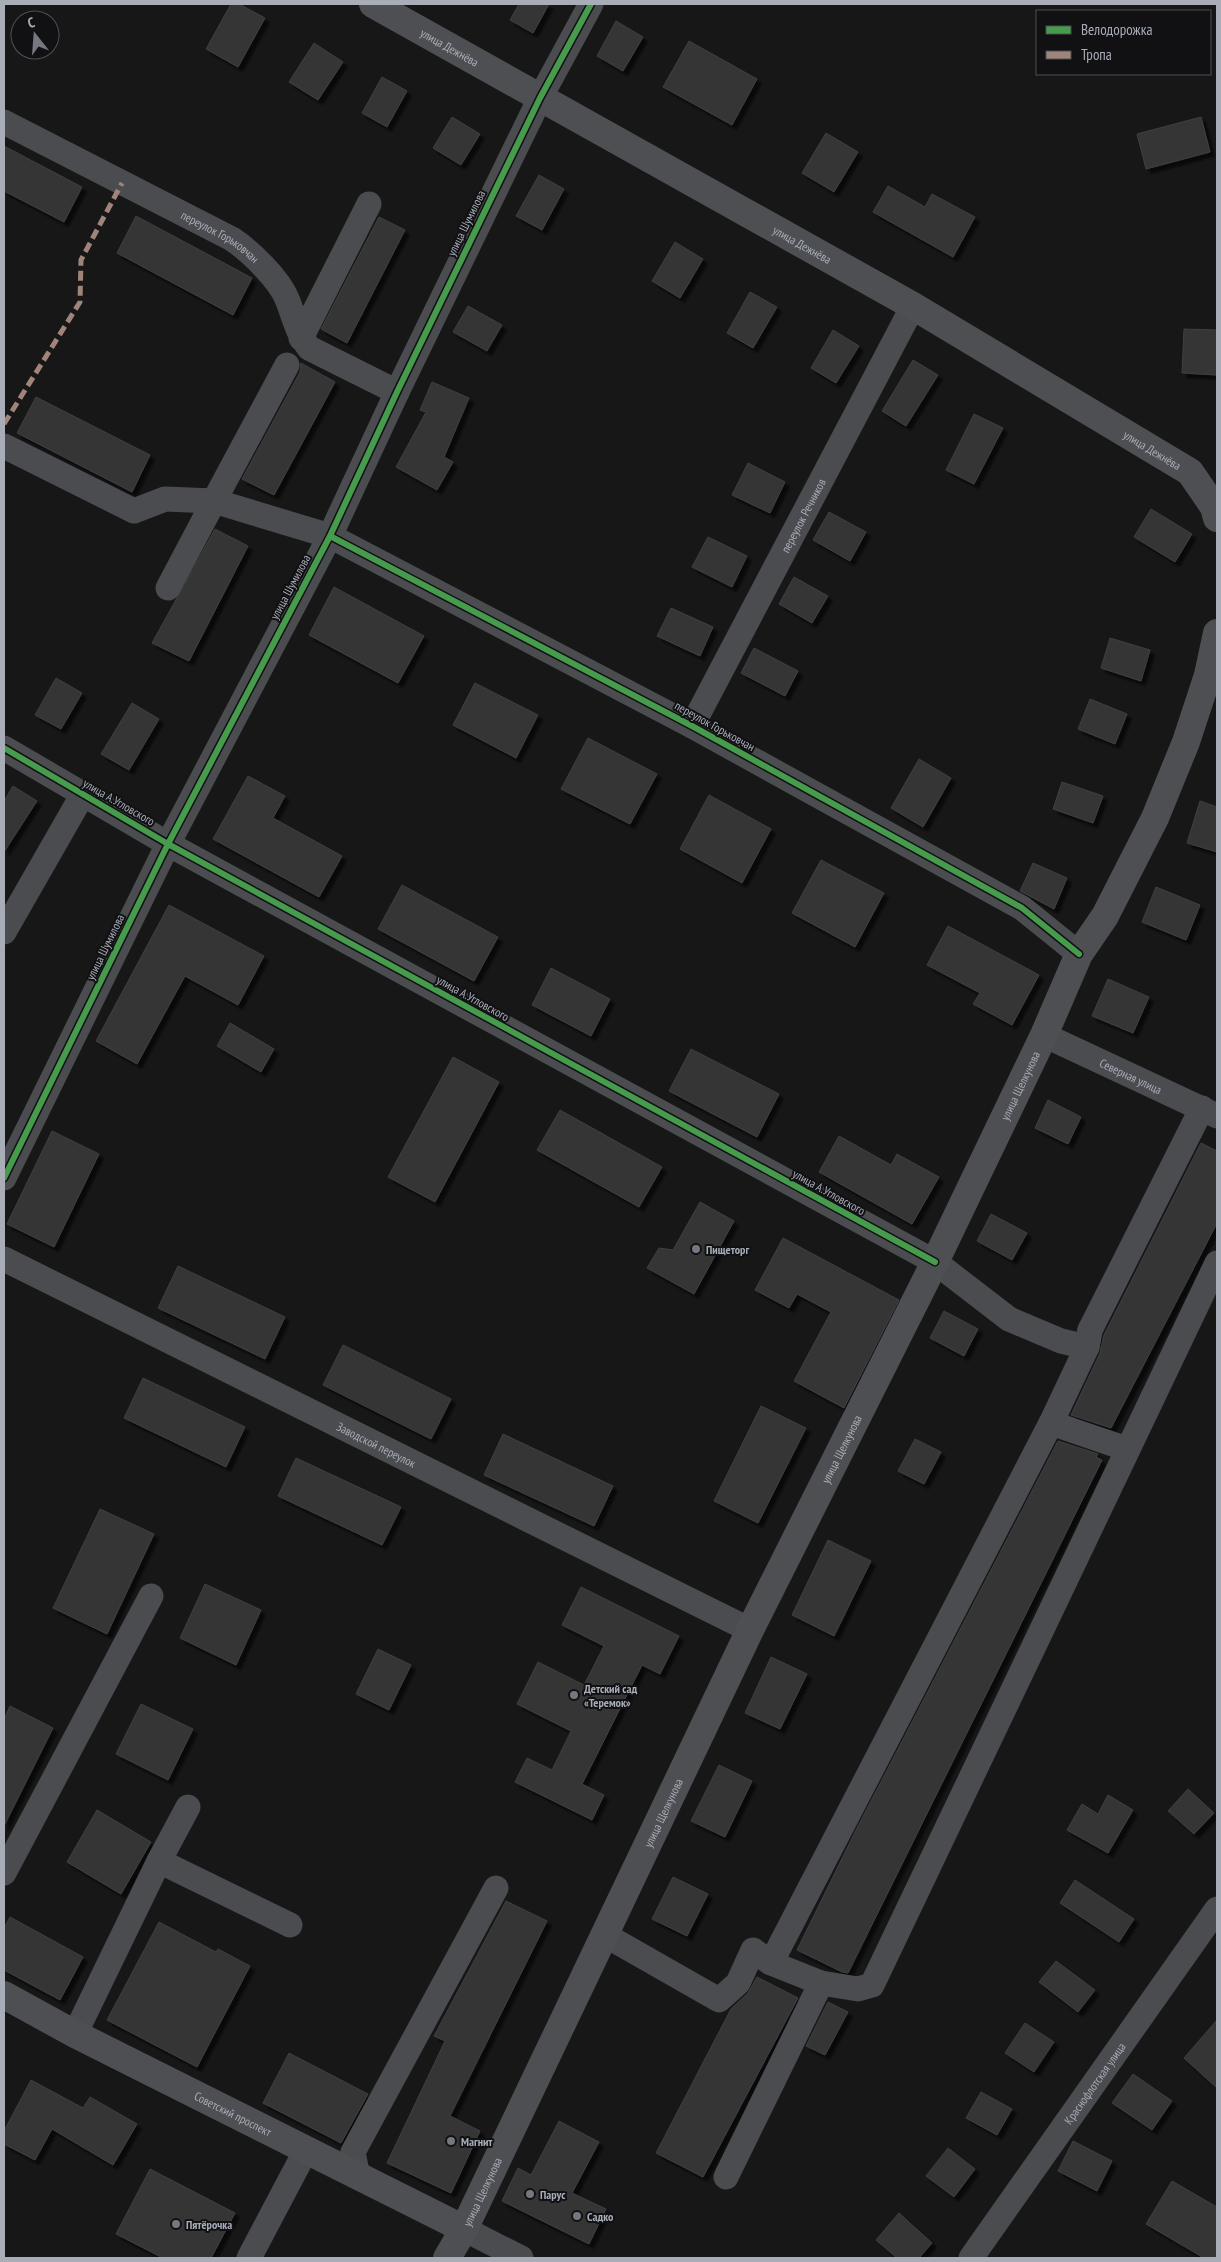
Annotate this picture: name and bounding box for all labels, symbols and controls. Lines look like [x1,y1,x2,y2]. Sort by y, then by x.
north arrow [10,10,60,60]
legend [1036,10,1211,75]
text: С [26,13,37,32]
text: Велодорожка [1081,20,1152,39]
street label: улица Дежнёва [418,25,482,69]
text: Тропа [1081,45,1112,64]
street label: улица Шумилова [444,187,488,258]
street label: переулок Горьковчан [179,207,263,266]
street label: улица Дежнёва [771,222,834,267]
street label: улица Дежнёва [1121,427,1184,473]
street label: переулок Речников [777,476,829,555]
street label: улица Шумилова [267,552,313,622]
street label: переулок Горьковчан [672,698,758,754]
street label: улица А.Угловского [80,775,158,829]
street label: улица Шумилова [83,911,127,982]
street label: улица А.Угловского [434,972,512,1024]
street label: улица Щелкунова [997,1048,1043,1123]
street label: Северная улица [1097,1055,1165,1097]
street label: улица А.Угловского [790,1166,868,1218]
place label: Пищеторг [706,1242,749,1257]
marker: Пищеторг [690,1243,702,1255]
street label: улица Щелкунова [818,1412,865,1486]
street label: Заводской переулок [334,1418,419,1470]
place label: Детский сад «Теремок» [584,1681,637,1710]
marker: Детский сад «Теремок» [568,1689,580,1701]
street label: улица Щелкунова [640,1775,686,1850]
street label: Краснофлотская улица [1060,2039,1128,2127]
street label: Советский проспект [192,2088,274,2139]
place label: Магнит [461,2134,493,2149]
marker: Магнит [445,2135,457,2147]
street label: улица Щелкунова [459,2155,505,2229]
place label: Парус [540,2187,566,2202]
marker: Парус [524,2188,536,2200]
place label: Садко [587,2209,614,2224]
marker: Садко [571,2210,583,2222]
place label: Пятёрочка [186,2217,232,2232]
marker: Пятёрочка [170,2218,182,2230]

